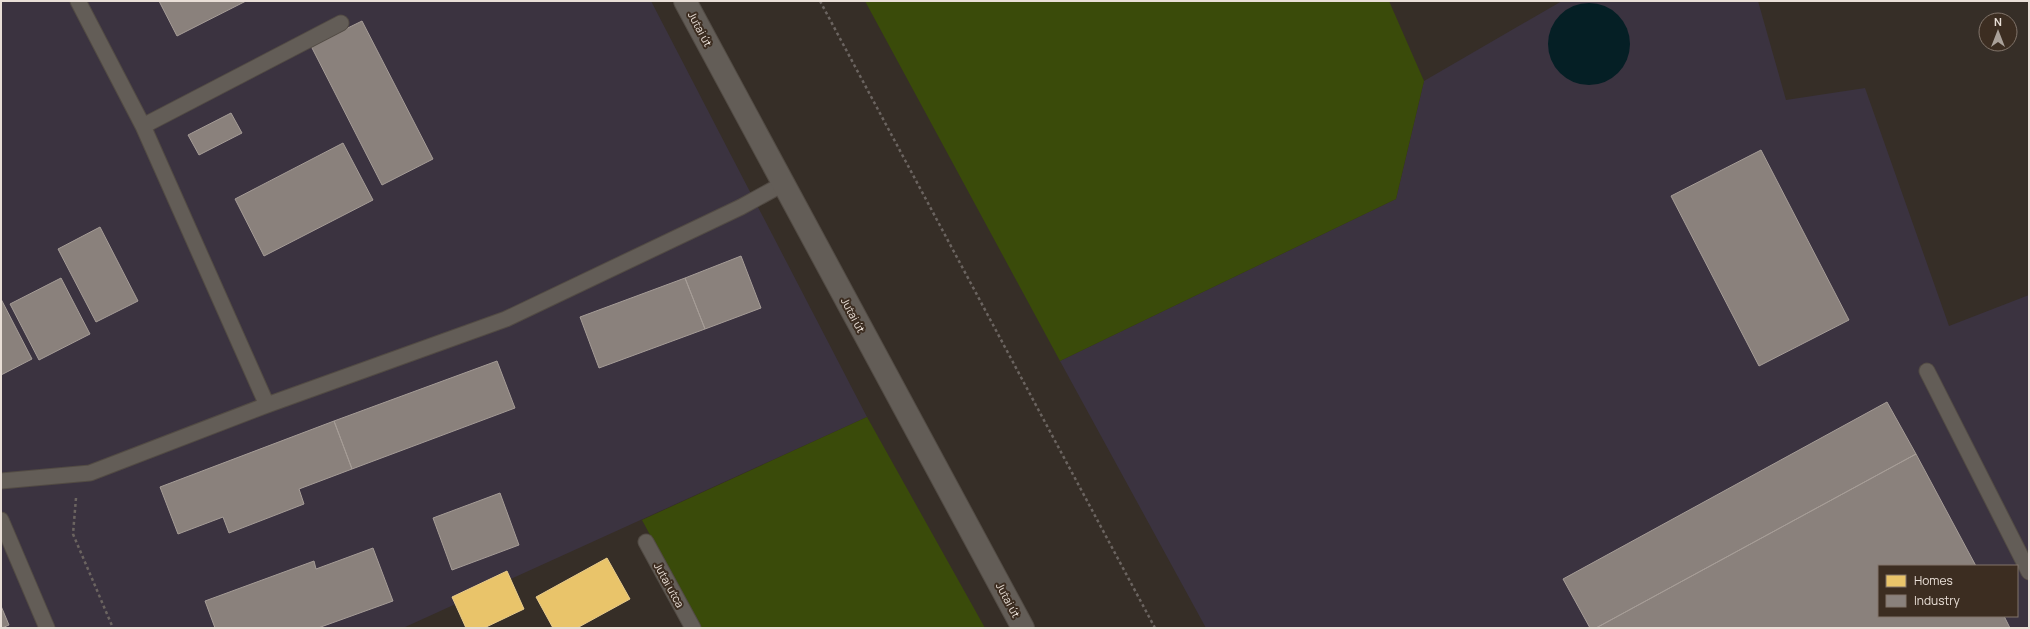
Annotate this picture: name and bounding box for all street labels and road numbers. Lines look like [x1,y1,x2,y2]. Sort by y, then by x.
street label: Jutai út [685,9,716,49]
street label: Jutai út [838,295,869,335]
street label: Jutai utca [651,559,688,610]
street label: Jutai út [993,580,1024,620]

